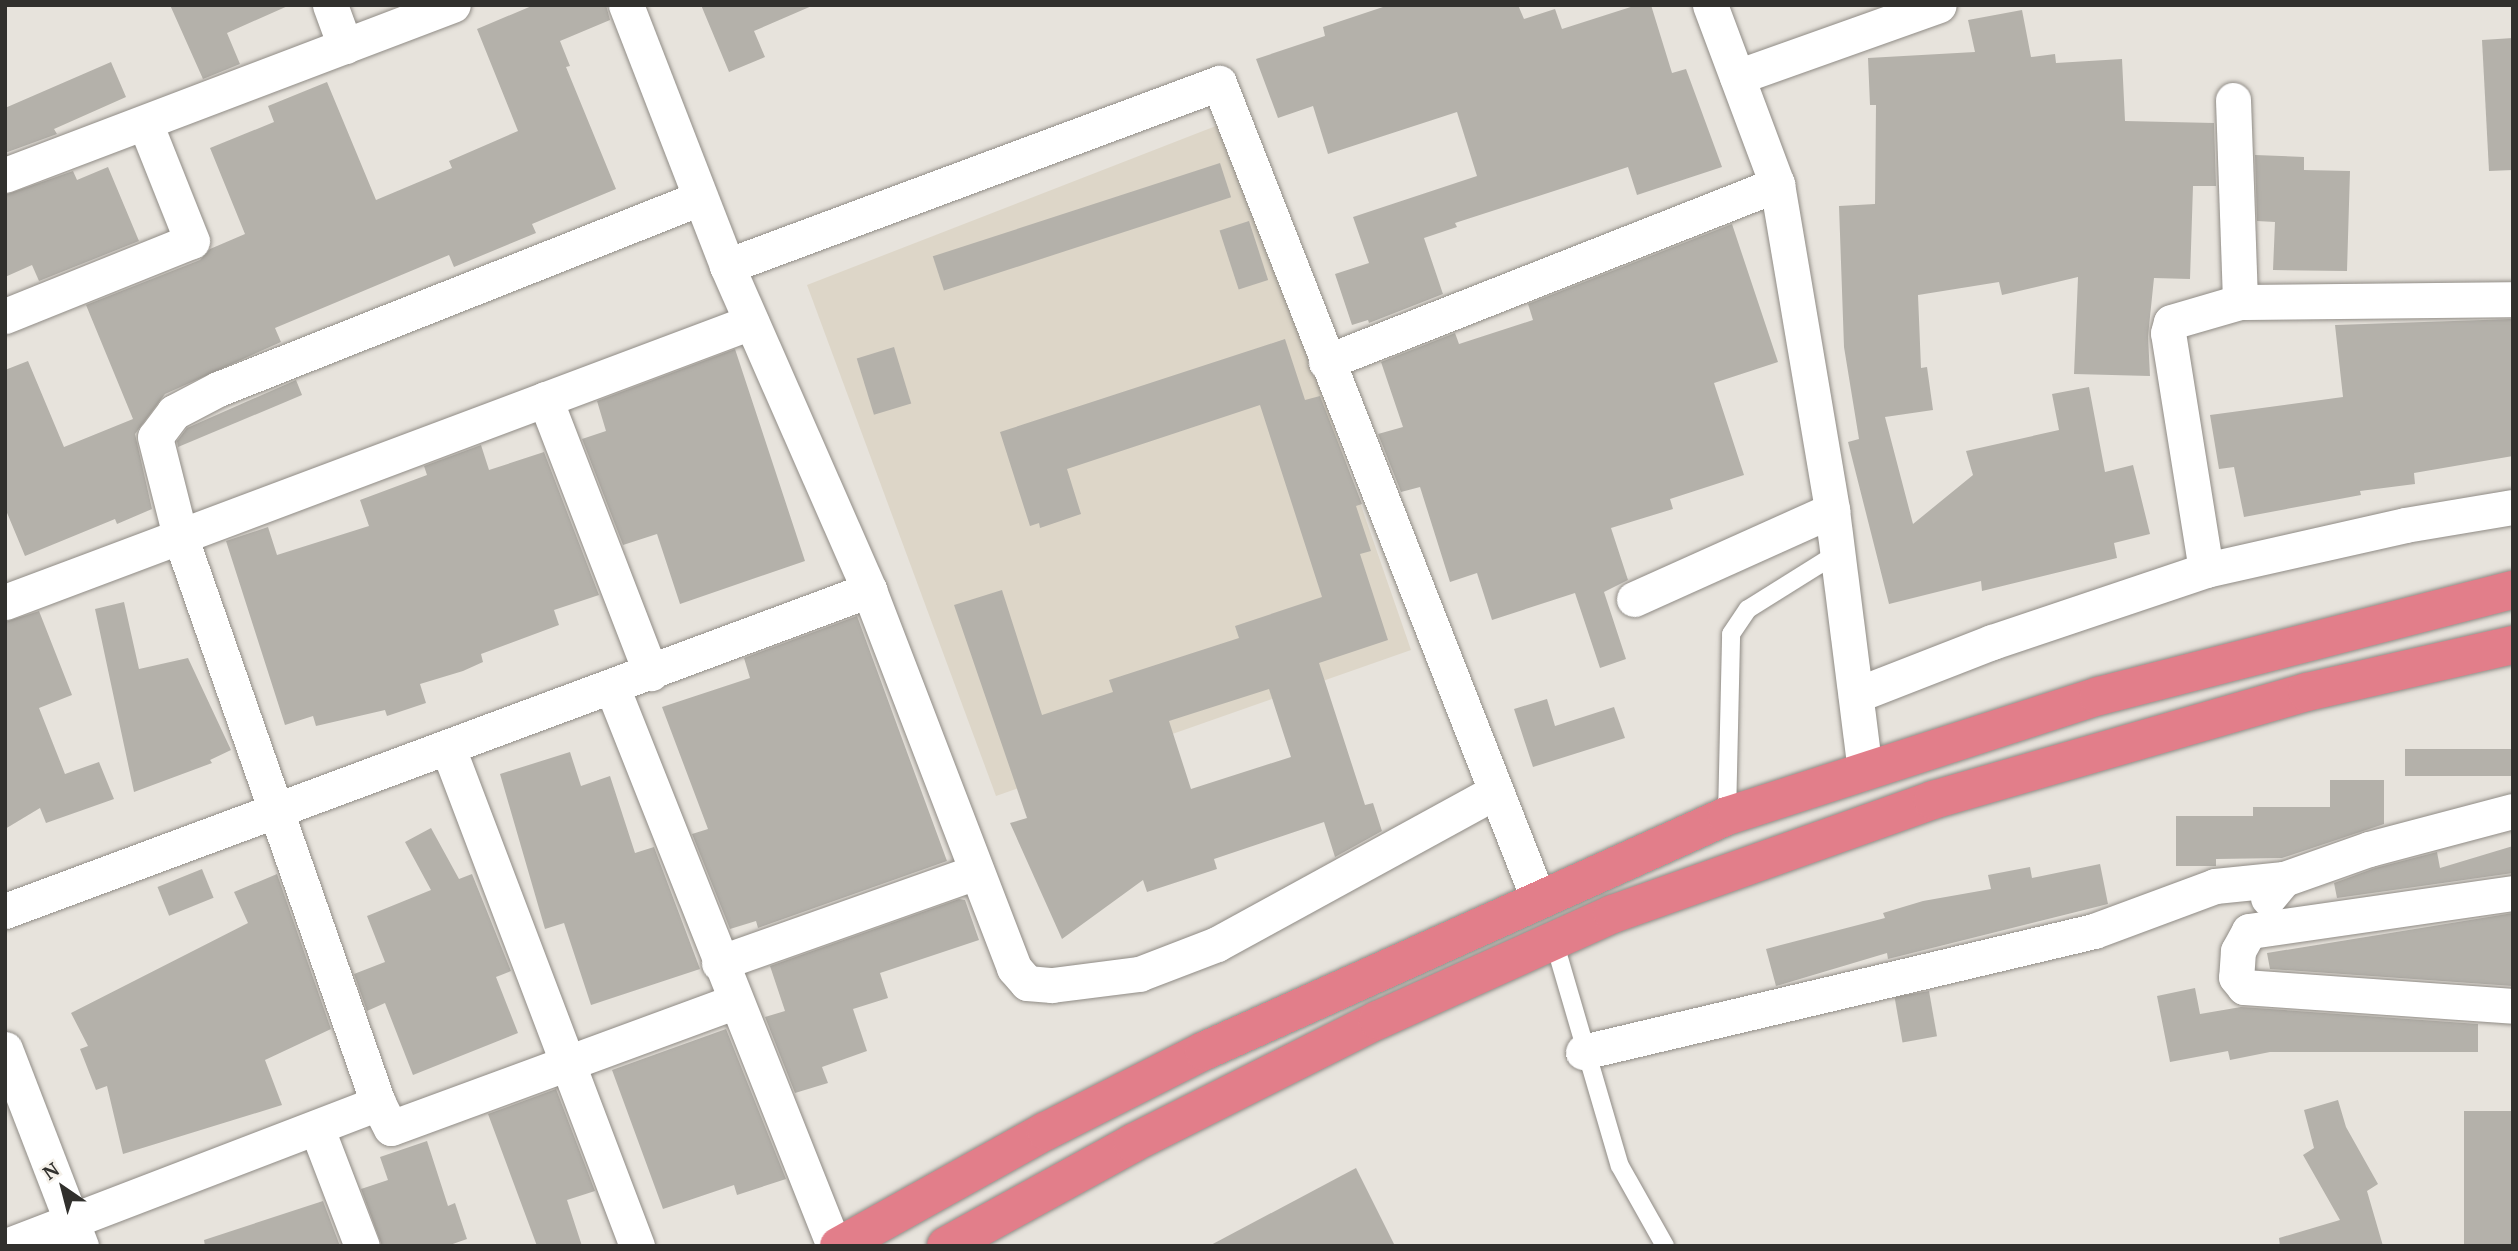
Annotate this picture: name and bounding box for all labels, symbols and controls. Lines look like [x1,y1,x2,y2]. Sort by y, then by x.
north arrow [28,1153,98,1223]
text: N [38,1156,64,1185]

